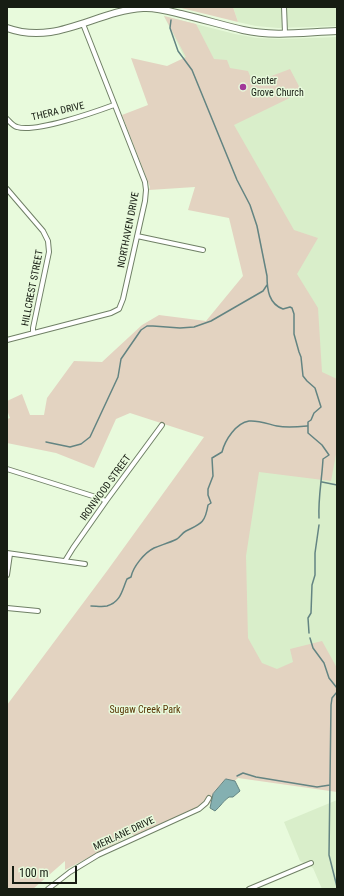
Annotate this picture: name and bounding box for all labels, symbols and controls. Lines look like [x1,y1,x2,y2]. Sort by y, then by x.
place label: Center Grove Church [251,75,304,98]
marker: Center Grove Church [238,82,248,92]
street label: THERA DRIVE [30,100,86,124]
street label: NORTHAVEN DRIVE [116,191,142,269]
street label: HILLCREST STREET [20,249,46,327]
street label: IRONWOOD STREET [78,453,134,523]
park label: Sugaw Creek Park [109,704,181,716]
street label: MERLANE DRIVE [92,815,156,853]
scale bar [14,858,79,884]
text: 100 m [19,866,49,880]

